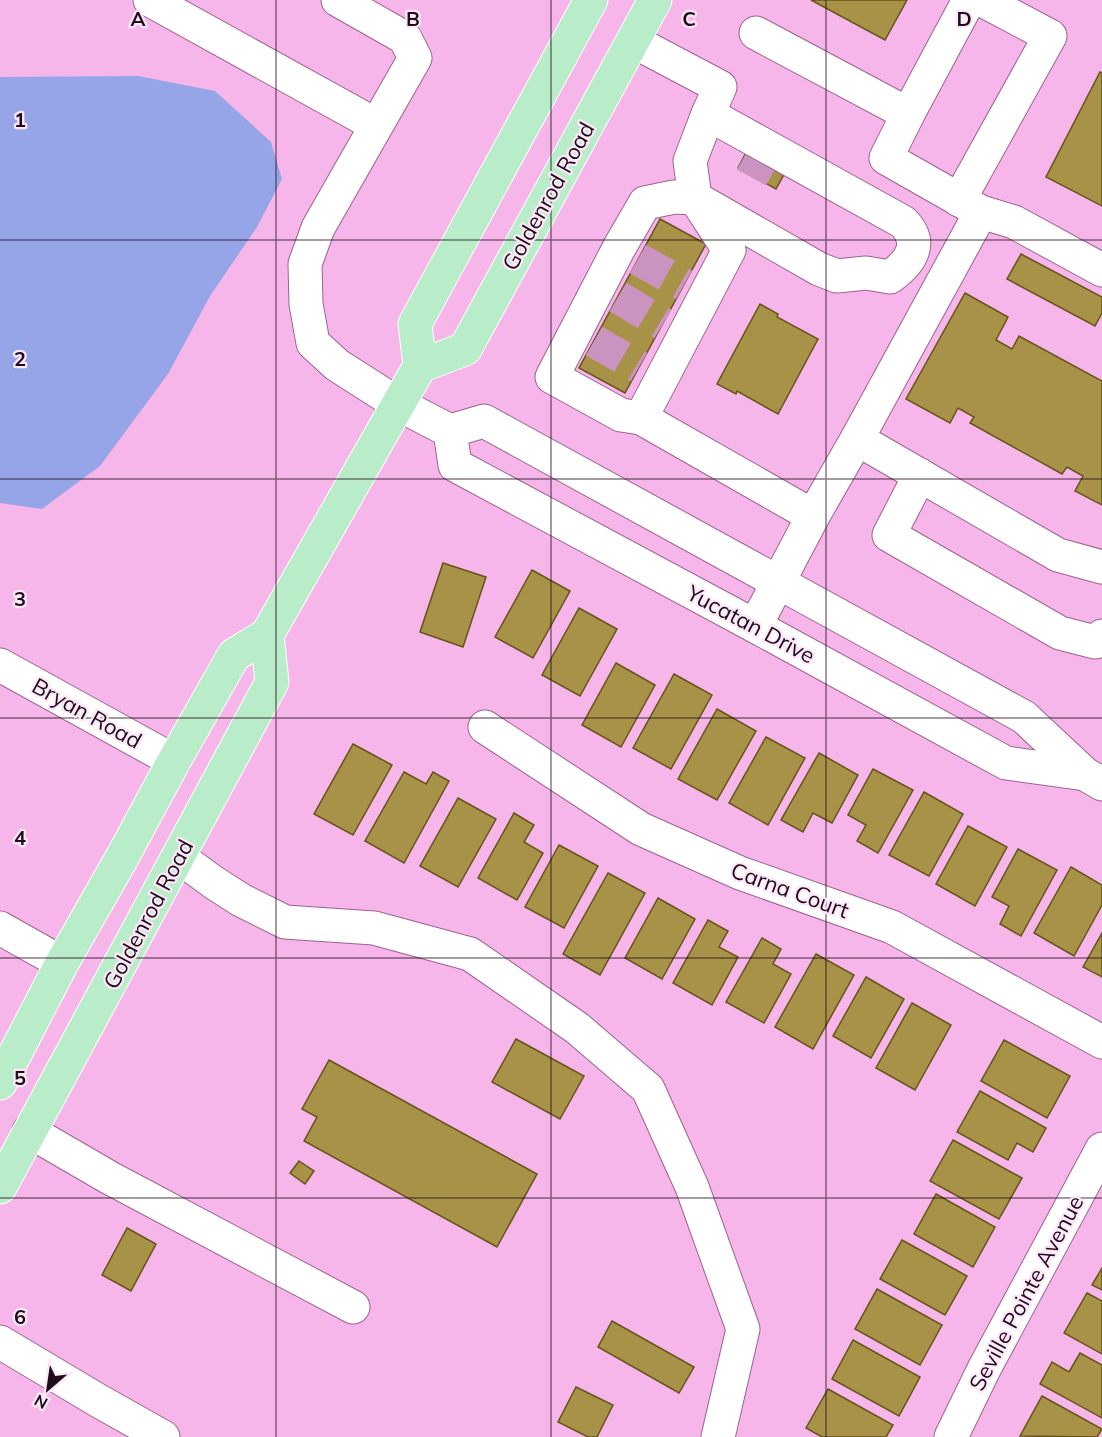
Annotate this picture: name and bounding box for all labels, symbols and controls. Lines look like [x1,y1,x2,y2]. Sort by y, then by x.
text: A [131,6,146,31]
text: B [406,6,420,31]
text: C [682,6,696,31]
text: D [956,6,972,31]
text: 1 [14,107,26,132]
street label: Goldenrod Road [496,117,600,275]
text: 2 [14,346,26,371]
street label: Yucatan Drive [681,578,820,669]
text: 3 [14,586,26,611]
street label: Bryan Road [27,671,147,755]
text: 4 [14,825,26,850]
street label: Goldenrod Road [97,834,199,994]
street label: Carna Court [727,856,853,924]
text: 5 [14,1065,26,1090]
street label: Seville Pointe Avenue [963,1191,1089,1395]
text: 6 [14,1304,26,1329]
north arrow [18,1359,78,1419]
text: N [31,1390,51,1414]

